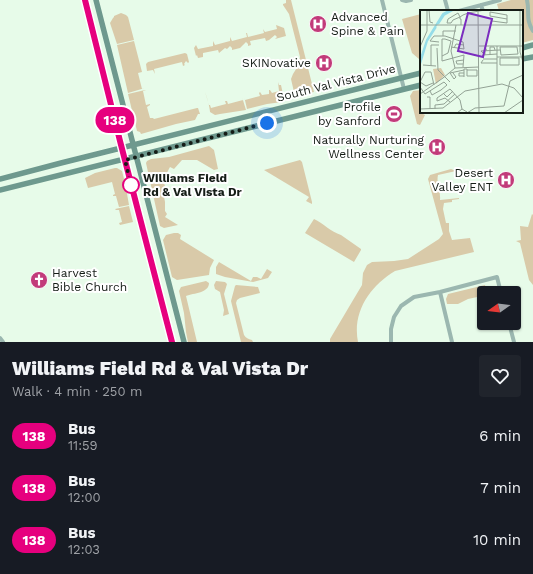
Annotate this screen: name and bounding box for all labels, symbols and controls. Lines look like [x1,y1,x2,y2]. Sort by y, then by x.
place label: Advanced Spine & Pain [331,10,404,38]
inset map [420,10,523,113]
hospital icon: Advanced Spine & Pain [308,14,328,34]
hospital icon: SKINovative [314,53,334,73]
place label: SKINovative [242,56,311,70]
street label: South Val Vista Drive [275,61,397,105]
place label: Profile by Sanford [318,100,381,128]
sports icon: Profile by Sanford [384,104,404,124]
line badge: 138 [92,107,138,133]
text: 138 [103,112,127,128]
your location [257,113,277,133]
place label: Naturally Nurturing Wellness Center [313,133,425,161]
hospital icon: Naturally Nurturing Wellness Center [427,137,447,157]
place label: Desert Valley ENT [431,166,493,194]
hospital icon: Desert Valley ENT [496,170,516,190]
place label: Williams Field Rd & Val Vista Dr [143,171,243,199]
marker: Williams Field Rd & Val Vista Dr [122,176,140,194]
place label: Harvest Bible Church [52,266,127,294]
church icon: Harvest Bible Church [29,270,49,290]
north arrow [477,286,521,330]
map controls [477,286,521,330]
button: heart [479,355,521,397]
text: Williams Field Rd & Val Vista Dr [12,357,308,380]
text: Walk · 4 min · 250 m [12,384,142,399]
text: Bus [68,420,96,438]
text: 6 min [479,427,521,445]
text: 138 [22,428,46,444]
text: 11:59 [68,438,98,453]
text: Bus [68,472,96,490]
text: 7 min [480,479,521,497]
text: 138 [22,480,46,496]
text: 12:00 [68,490,101,505]
text: Bus [68,524,96,542]
text: 10 min [473,531,521,549]
text: 138 [22,532,46,548]
text: 12:03 [68,542,100,557]

